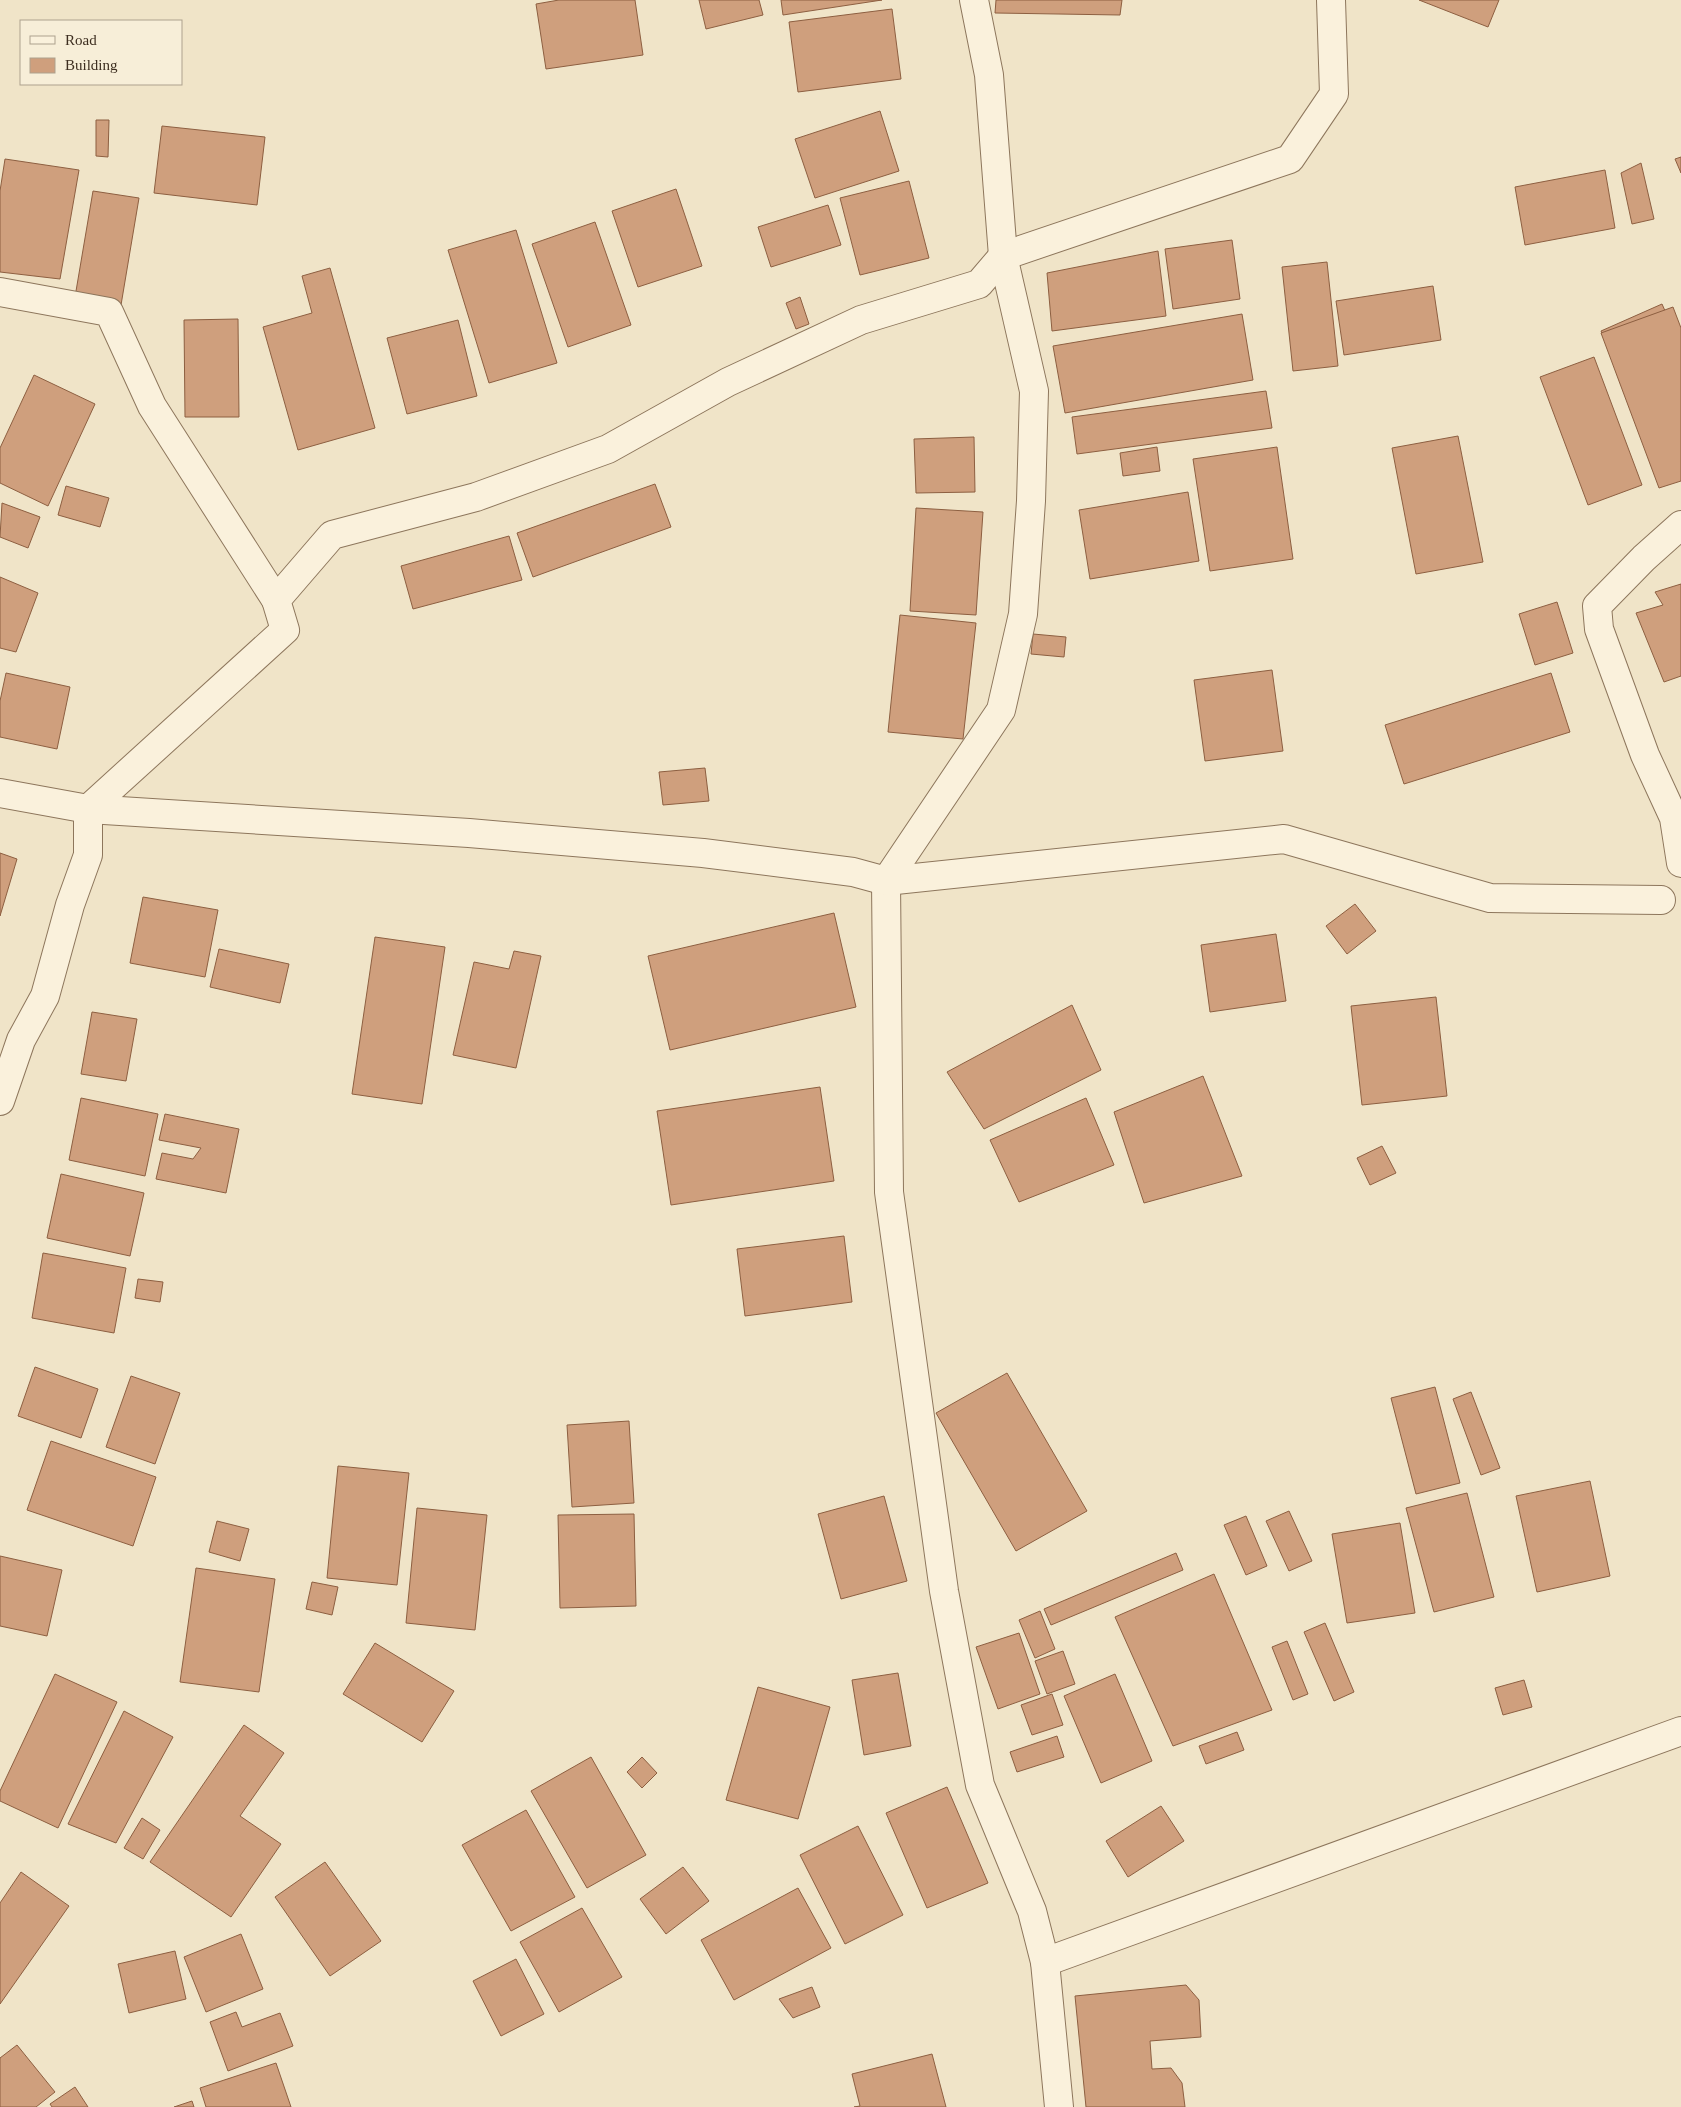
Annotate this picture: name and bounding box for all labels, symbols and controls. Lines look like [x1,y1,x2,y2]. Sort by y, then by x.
legend [20,20,182,85]
text: Road [65,32,97,48]
text: Building [65,57,118,73]

